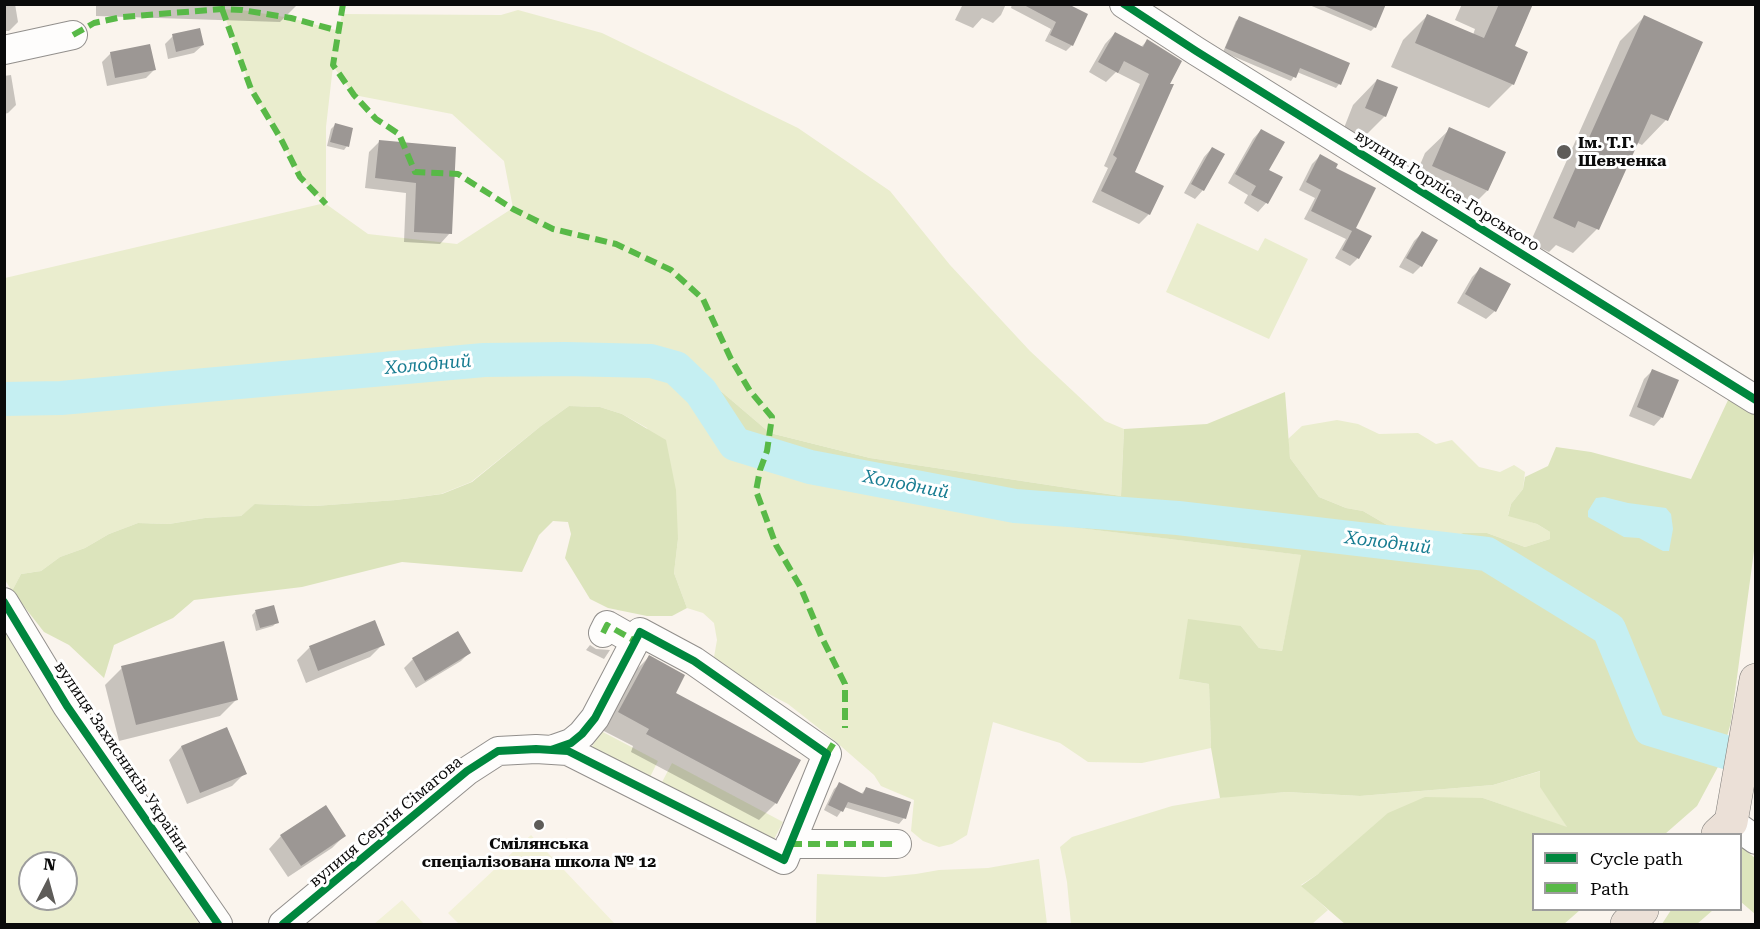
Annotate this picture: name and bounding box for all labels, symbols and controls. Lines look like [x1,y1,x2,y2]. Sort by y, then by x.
street label: вулиця Горліса-Горського [1351,126,1543,256]
place label: Ім. Т.Г. Шевченка [1578,133,1666,171]
marker: Ім. Т.Г. Шевченка [1555,143,1573,161]
water label: Холодний [384,350,472,380]
water label: Холодний [861,466,951,504]
water label: Холодний [1344,527,1432,559]
street label: вулиця Захисників України [50,658,192,856]
street label: вулиця Сергія Сімагова [306,752,466,892]
marker: Смілянська спеціалізована школа № 12 [532,818,546,832]
legend [1532,833,1742,911]
place label: Смілянська спеціалізована школа № 12 [422,834,656,872]
text: Cycle path [1590,848,1683,869]
north arrow [18,851,78,911]
text: N [43,854,57,875]
text: Path [1590,878,1629,899]

